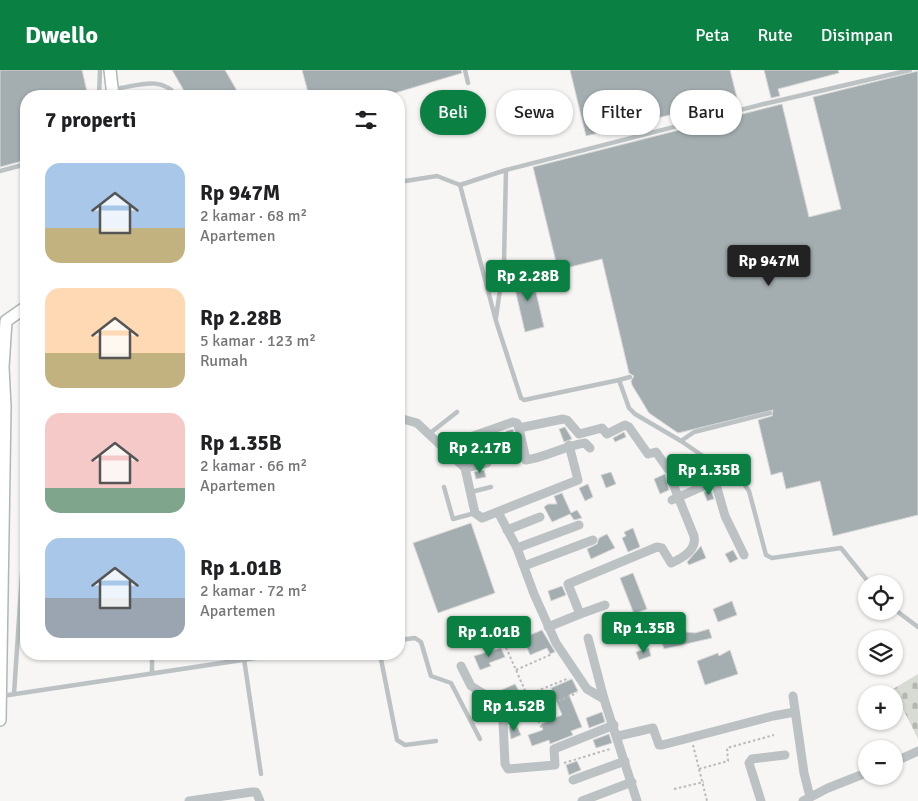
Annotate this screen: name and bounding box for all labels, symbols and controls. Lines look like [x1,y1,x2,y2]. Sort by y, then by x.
text: Dwello [25,20,98,50]
text: Peta [695,24,729,46]
text: Rute [757,24,793,46]
text: Disimpan [821,24,893,46]
chip: Beli [420,90,486,135]
chip: Sewa [496,90,573,135]
chip: Filter [583,90,660,135]
chip: Baru [670,90,742,135]
icon: filters [352,106,380,134]
text: 7 properti [45,107,136,133]
text: Rp 947M [200,180,280,206]
icon: home [85,183,145,243]
text: 2 kamar · 68 m² [200,206,307,226]
text: Apartemen [200,226,276,246]
pin: Rp 947M [723,244,815,287]
text: Rp 947M [738,251,800,271]
pin: Rp 2.28B [476,260,580,302]
text: Rp 2.28B [497,266,559,286]
text: Rp 2.28B [200,305,282,331]
icon: home [85,308,145,368]
text: 5 kamar · 123 m² [200,331,316,351]
text: Rumah [200,351,248,371]
text: Rp 1.35B [200,430,282,456]
pin: Rp 2.17B [428,432,532,474]
icon: home [85,433,145,493]
text: Rp 2.17B [449,438,511,458]
pin: Rp 1.35B [657,454,761,496]
text: 2 kamar · 66 m² [200,456,307,476]
text: Rp 1.35B [678,460,740,480]
text: Apartemen [200,476,276,496]
text: Rp 1.01B [200,555,282,581]
icon: home [85,558,145,618]
map controls [858,575,903,785]
button: locate [858,575,903,620]
text: 2 kamar · 72 m² [200,581,307,601]
text: Apartemen [200,601,276,621]
pin: Rp 1.35B [592,612,696,654]
pin: Rp 1.01B [437,616,541,658]
text: Rp 1.35B [613,618,675,638]
text: Rp 1.01B [458,622,520,642]
button: layers [858,630,903,675]
button: + [858,685,903,730]
pin: Rp 1.52B [462,690,566,732]
text: Rp 1.52B [483,696,545,716]
button: − [858,740,903,785]

